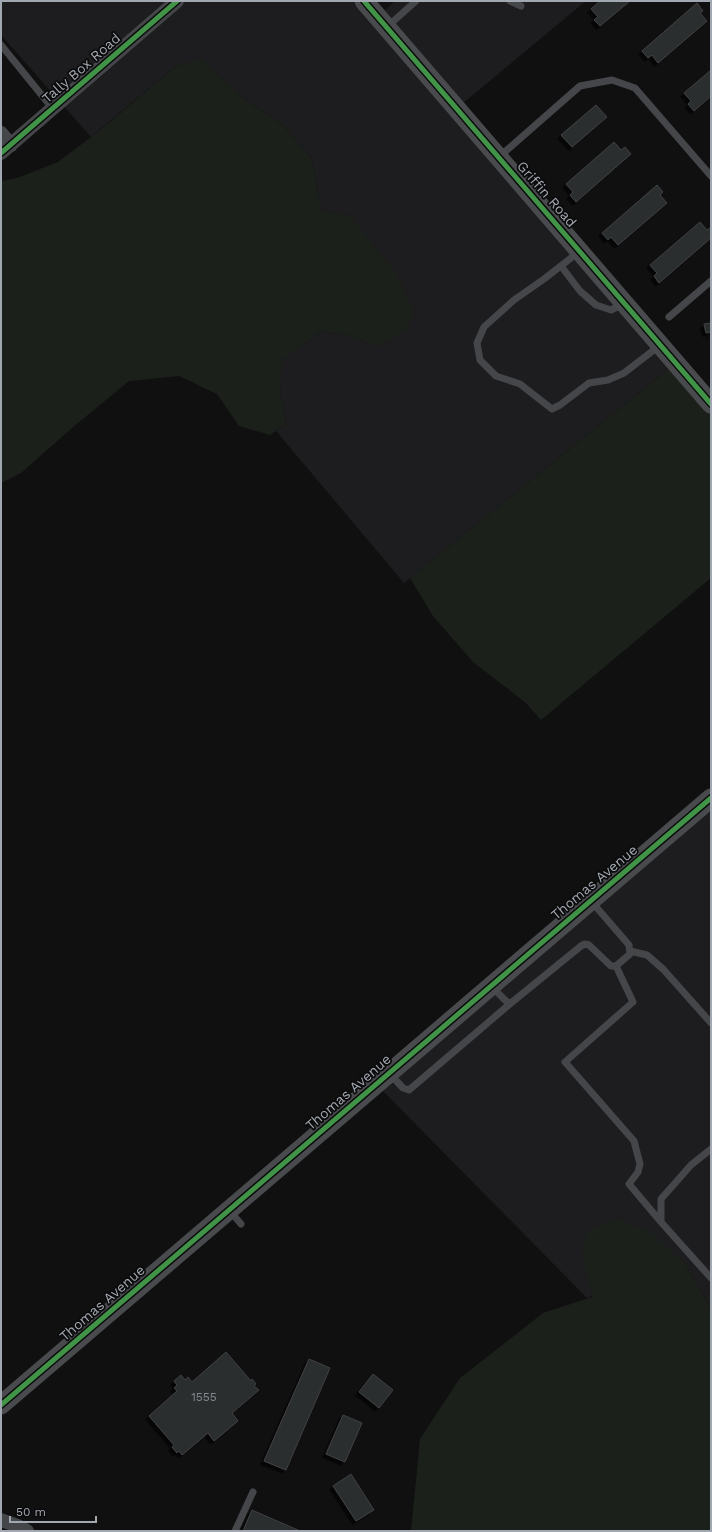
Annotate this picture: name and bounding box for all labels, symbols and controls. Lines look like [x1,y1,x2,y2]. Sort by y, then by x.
street label: Tally Box Road [39,30,123,106]
street label: Griffin Road [514,158,580,230]
street label: Thomas Avenue [548,841,640,923]
street label: Thomas Avenue [302,1051,394,1133]
street label: Thomas Avenue [56,1262,148,1344]
house number: 1555 [191,1390,217,1404]
scale bar [10,1498,96,1524]
text: 50 m [16,1505,46,1519]

